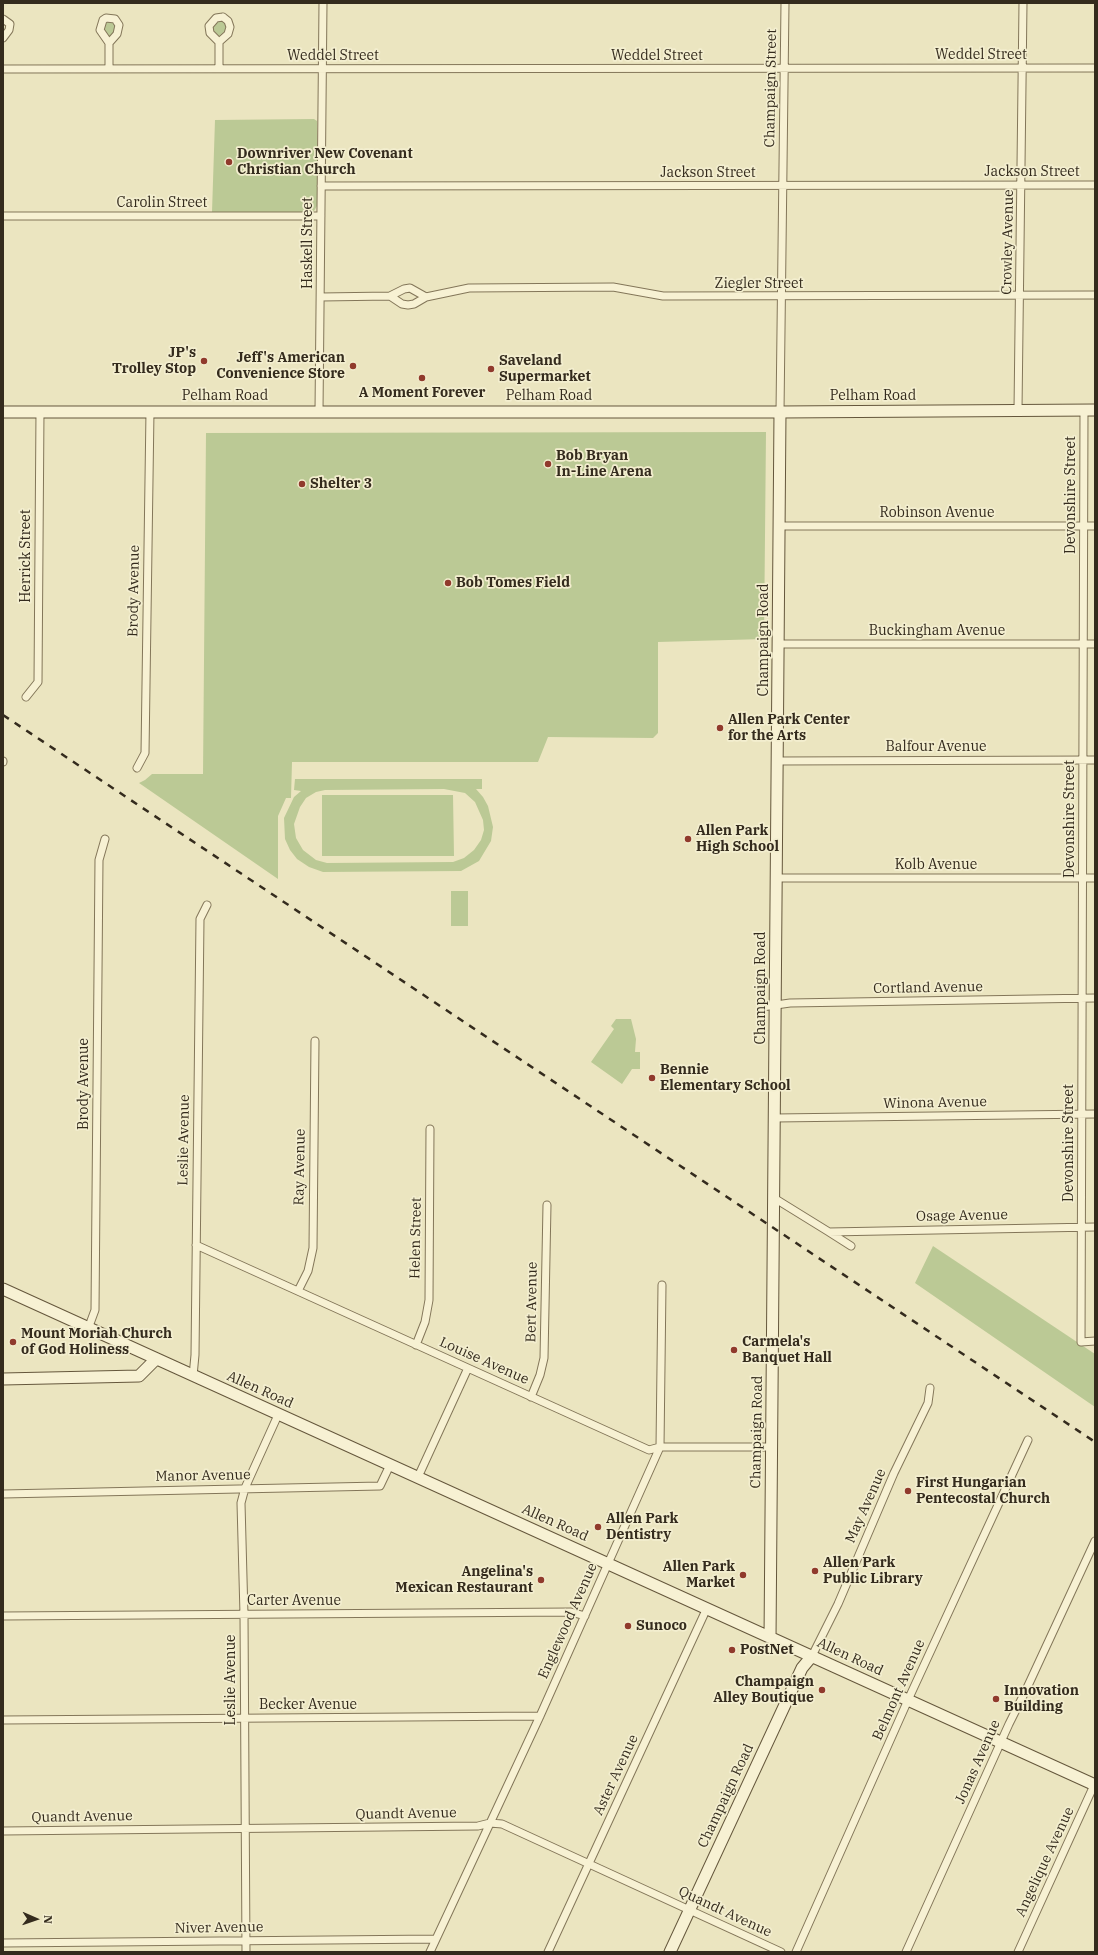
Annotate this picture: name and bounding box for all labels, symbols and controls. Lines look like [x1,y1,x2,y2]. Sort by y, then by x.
street label: Champaign Street [762,29,780,147]
street label: Weddel Street [935,47,1027,63]
street label: Weddel Street [287,48,379,64]
street label: Weddel Street [611,48,703,64]
place label: Downriver New Covenant Christian Church [237,146,413,178]
marker: Downriver New Covenant Christian Church [224,157,234,167]
street label: Jackson Street [984,164,1080,180]
street label: Jackson Street [660,165,756,181]
street label: Crowley Avenue [999,189,1017,295]
street label: Carolin Street [117,195,207,211]
street label: Haskell Street [300,197,316,289]
street label: Ziegler Street [715,276,803,292]
place label: JP's Trolley Stop [112,345,196,378]
place label: Jeff's American Convenience Store [216,350,345,382]
place label: Saveland Supermarket [499,353,591,386]
marker: JP's Trolley Stop [199,356,209,366]
marker: Jeff's American Convenience Store [348,361,358,371]
marker: Saveland Supermarket [486,364,496,374]
marker: A Moment Forever [417,373,427,383]
place label: A Moment Forever [359,385,485,401]
street label: Pelham Road [182,388,268,404]
street label: Pelham Road [506,388,592,404]
street label: Pelham Road [830,388,916,404]
street label: Devonshire Street [1063,436,1079,554]
place label: Bob Bryan In-Line Arena [556,448,652,480]
marker: Bob Bryan In-Line Arena [543,459,553,469]
place label: Shelter 3 [310,476,372,492]
marker: Shelter 3 [297,479,307,489]
street label: Robinson Avenue [880,505,994,521]
street label: Herrick Street [18,509,34,603]
street label: Brody Avenue [125,545,143,637]
place label: Bob Tomes Field [456,575,570,591]
marker: Bob Tomes Field [443,578,453,588]
street label: Champaign Road [756,584,772,696]
street label: Buckingham Avenue [869,623,1005,639]
place label: Allen Park Center for the Arts [728,712,850,744]
marker: Allen Park Center for the Arts [715,723,725,733]
street label: Balfour Avenue [885,739,987,755]
street label: Devonshire Street [1062,760,1078,878]
place label: Allen Park High School [696,823,779,856]
marker: Allen Park High School [683,834,693,844]
street label: Kolb Avenue [895,857,977,873]
street label: Champaign Road [753,932,769,1044]
street label: Cortland Avenue [873,979,983,997]
street label: Brody Avenue [76,1038,92,1130]
place label: Bennie Elementary School [660,1062,791,1094]
marker: Bennie Elementary School [647,1073,657,1083]
street label: Devonshire Street [1061,1084,1077,1202]
street label: Leslie Avenue [175,1094,193,1186]
street label: Winona Avenue [883,1094,987,1112]
street label: Ray Avenue [291,1128,309,1206]
street label: Helen Street [407,1197,425,1279]
street label: Osage Avenue [916,1207,1008,1225]
street label: Bert Avenue [523,1262,541,1342]
place label: Mount Moriah Church of God Holiness [21,1326,172,1358]
street label: Louise Avenue [437,1334,531,1388]
place label: Carmela's Banquet Hall [742,1334,832,1366]
marker: Mount Moriah Church of God Holiness [8,1337,18,1347]
marker: Carmela's Banquet Hall [729,1345,739,1355]
street label: Allen Road [224,1368,296,1412]
street label: Champaign Road [748,1375,766,1489]
street label: May Avenue [842,1466,890,1546]
street label: Manor Avenue [155,1467,251,1485]
place label: First Hungarian Pentecostal Church [916,1475,1050,1508]
marker: First Hungarian Pentecostal Church [903,1486,913,1496]
street label: Allen Road [519,1501,591,1545]
place label: Allen Park Dentistry [606,1511,678,1544]
marker: Allen Park Dentistry [593,1522,603,1532]
place label: Allen Park Public Library [823,1555,923,1588]
place label: Allen Park Market [663,1559,735,1592]
street label: Englewood Avenue [535,1560,601,1682]
place label: Angelina's Mexican Restaurant [395,1564,533,1596]
marker: Allen Park Public Library [810,1566,820,1576]
marker: Allen Park Market [738,1570,748,1580]
marker: Angelina's Mexican Restaurant [536,1575,546,1585]
street label: Carter Avenue [247,1593,341,1609]
place label: Sunoco [636,1618,687,1634]
marker: Sunoco [623,1621,633,1631]
street label: Leslie Avenue [223,1634,239,1726]
street label: Allen Road [814,1634,886,1680]
street label: Belmont Avenue [869,1637,929,1743]
place label: PostNet [740,1642,794,1658]
marker: PostNet [727,1645,737,1655]
place label: Champaign Alley Boutique [713,1674,814,1706]
place label: Innovation Building [1004,1683,1079,1716]
marker: Champaign Alley Boutique [817,1685,827,1695]
marker: Innovation Building [991,1694,1001,1704]
street label: Becker Avenue [259,1697,357,1713]
street label: Jonas Avenue [952,1717,1004,1807]
street label: Aster Avenue [590,1732,642,1818]
street label: Champaign Road [695,1741,757,1851]
street label: Angelique Avenue [1012,1804,1078,1920]
street label: Quandt Avenue [355,1805,457,1823]
street label: Quandt Avenue [31,1808,133,1826]
street label: Quandt Avenue [676,1883,774,1941]
north arrow [16,1899,56,1939]
text: N [41,1915,55,1924]
street label: Niver Avenue [174,1919,264,1937]

